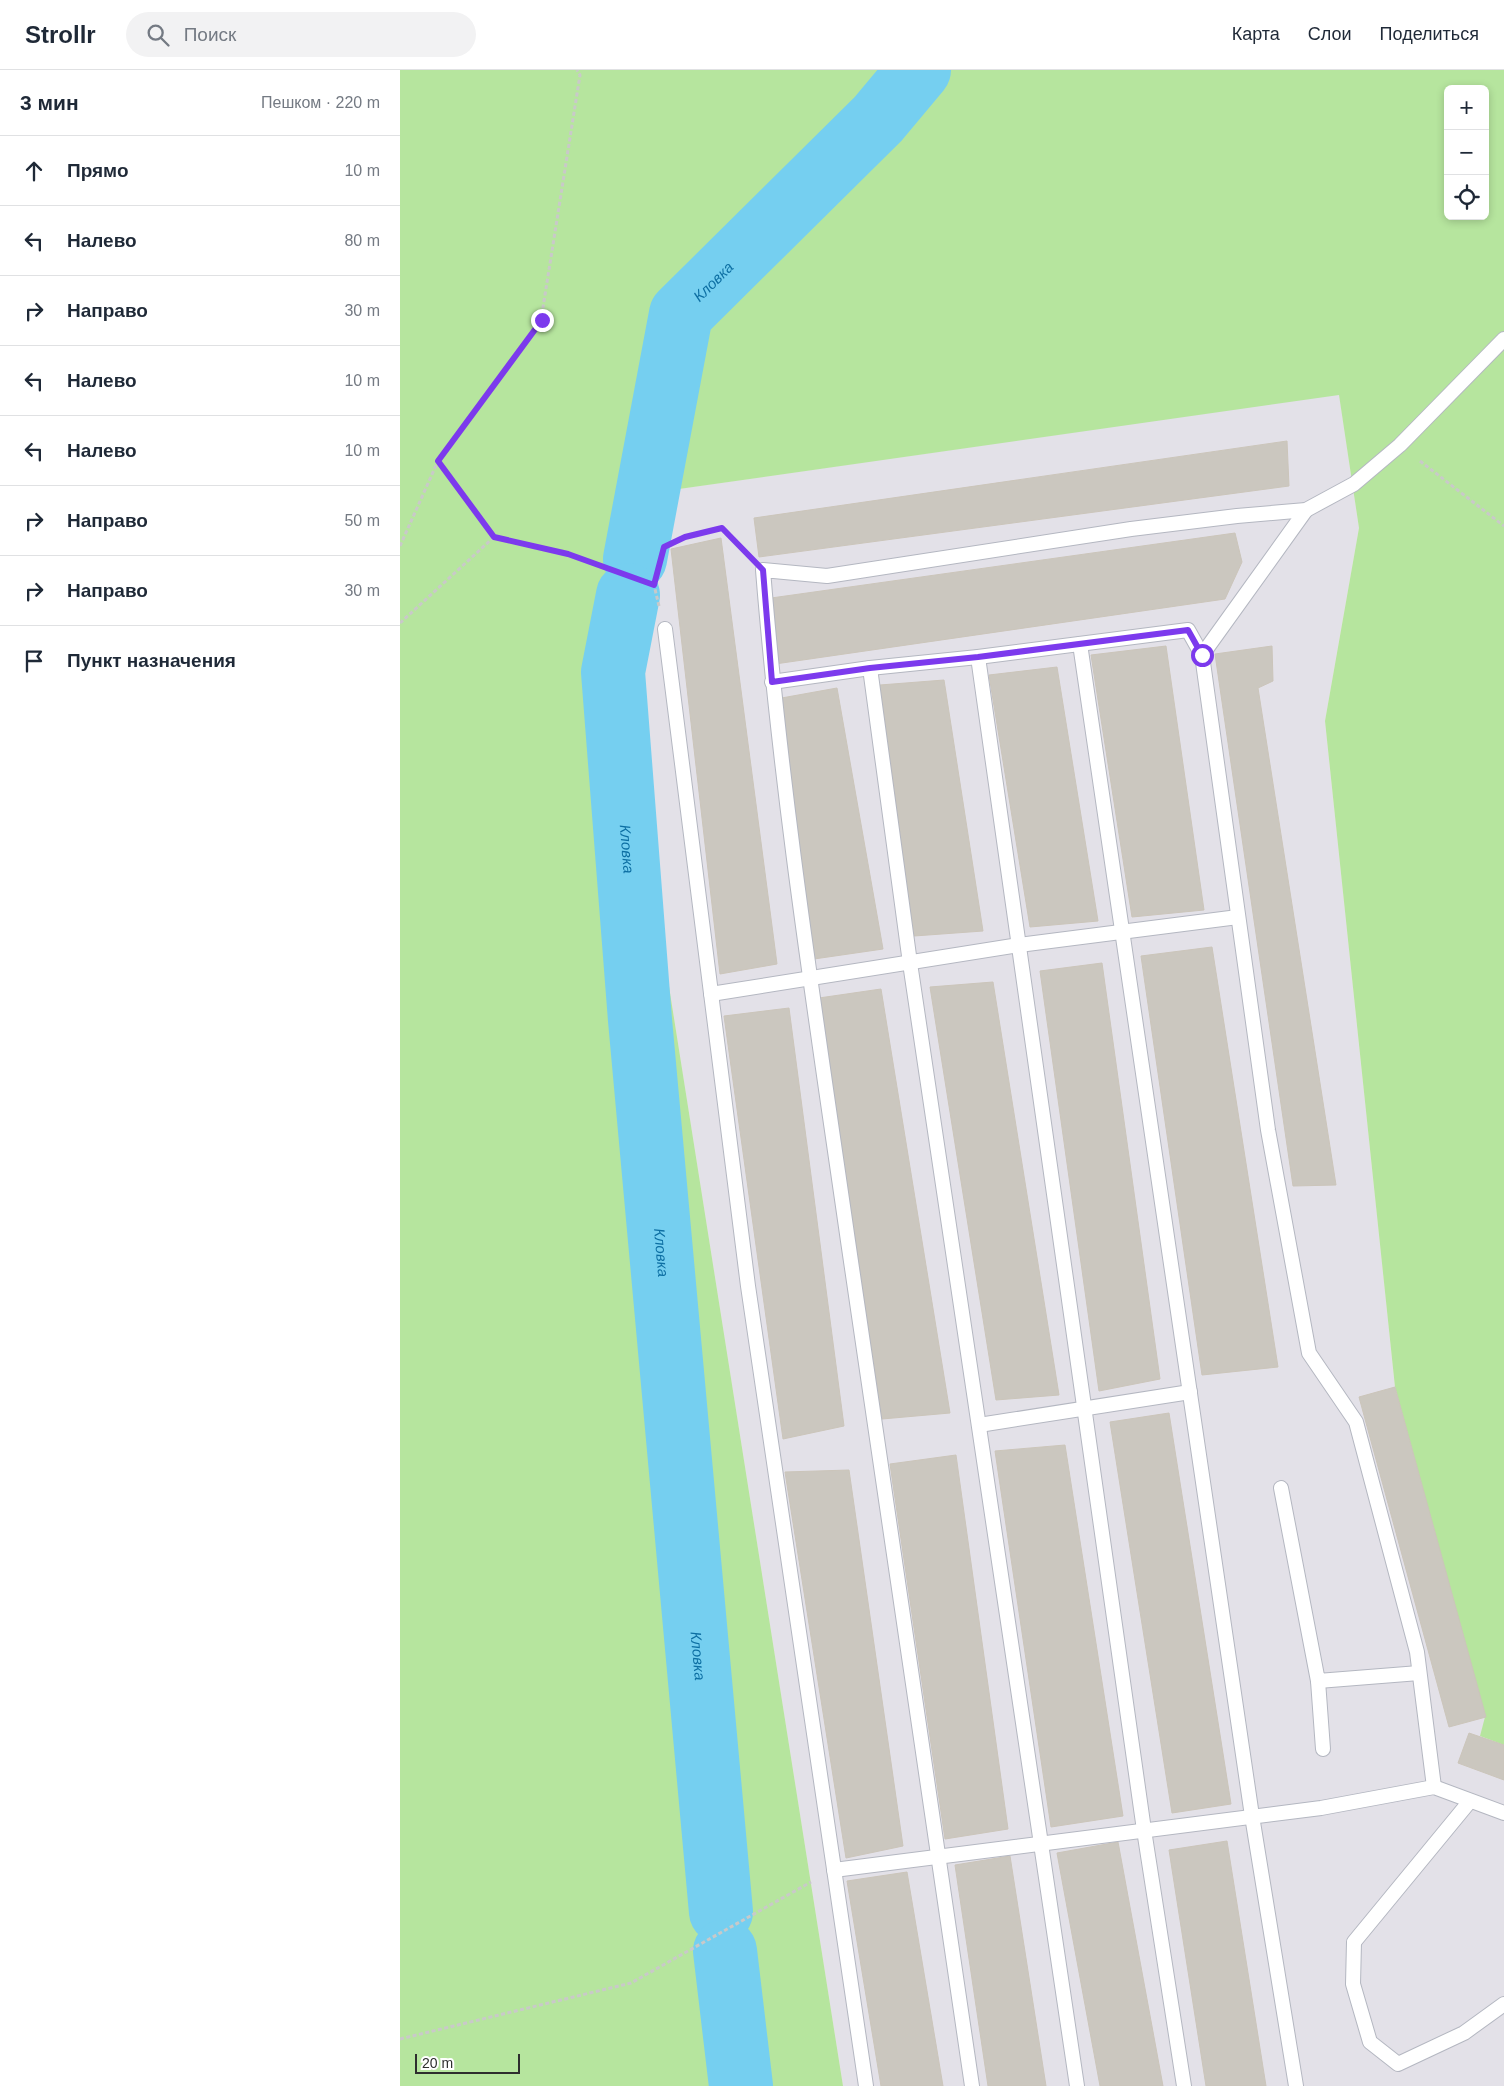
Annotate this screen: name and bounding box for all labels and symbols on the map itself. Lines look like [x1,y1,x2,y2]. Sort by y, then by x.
water label: Кловка [690,258,737,305]
route end [531,309,554,332]
route start [1191,644,1214,667]
water label: Кловка [617,824,638,874]
water label: Кловка [651,1227,672,1278]
water label: Кловка [688,1631,709,1681]
scale bar [415,2051,520,2074]

